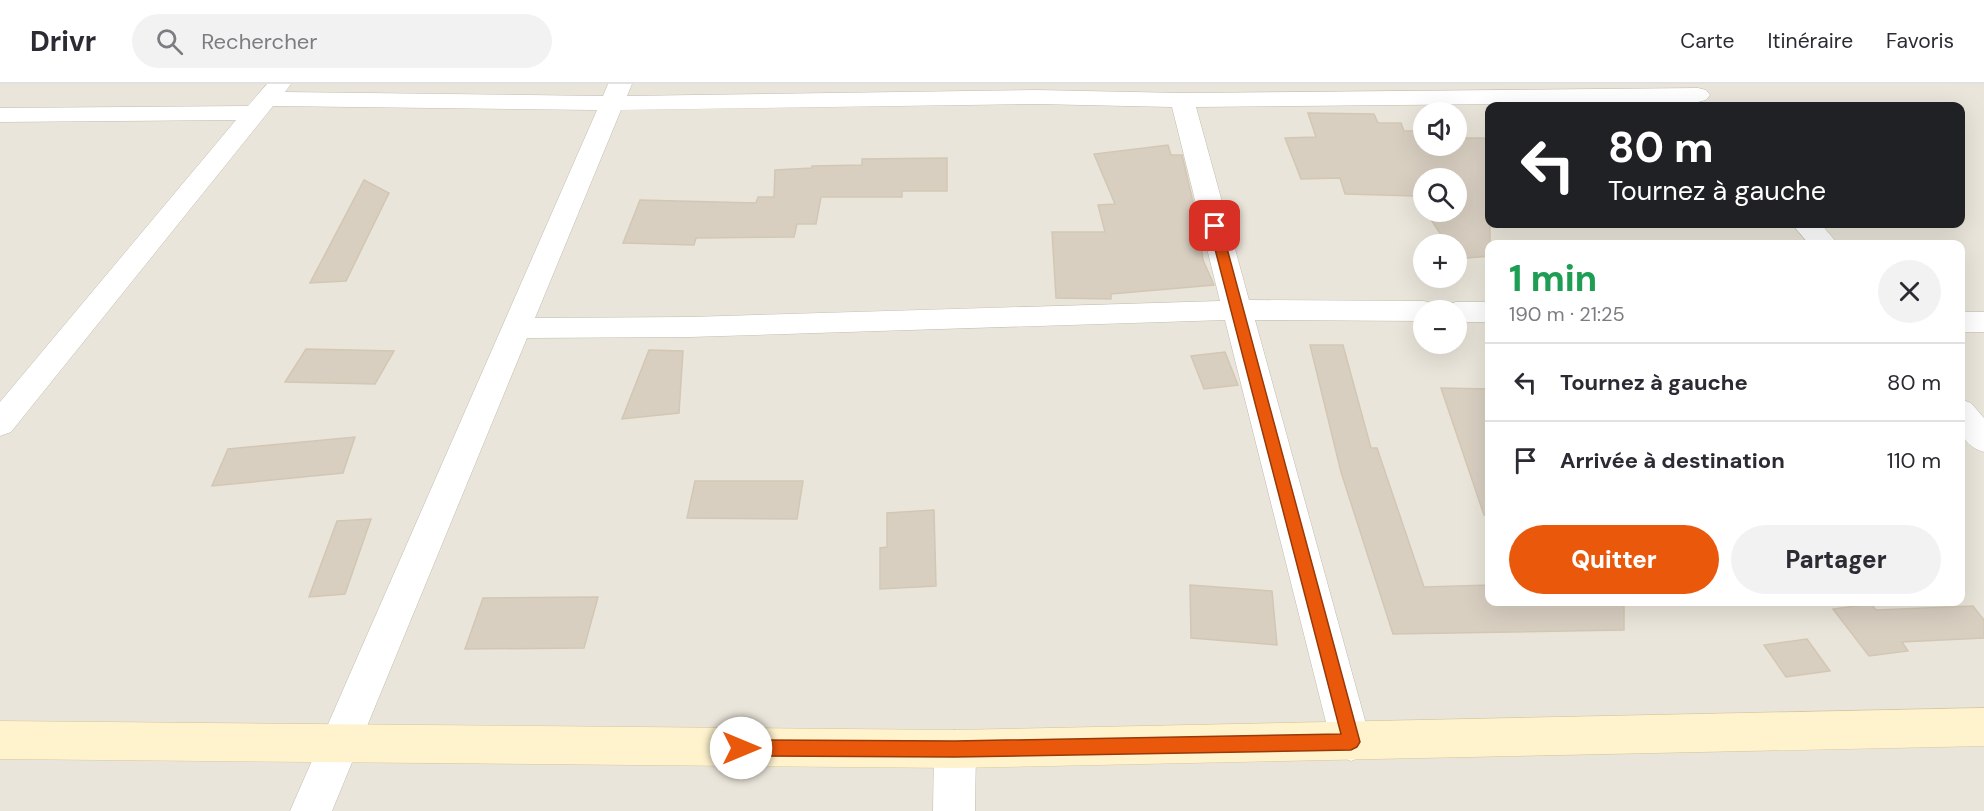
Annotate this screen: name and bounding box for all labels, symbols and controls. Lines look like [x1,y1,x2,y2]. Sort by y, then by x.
search box [132,14,552,68]
text: Drivr [30,23,96,60]
icon: search [153,25,186,58]
text: Rechercher [201,27,317,56]
text: Carte [1680,27,1734,55]
text: Itinéraire [1767,27,1853,55]
text: Favoris [1886,27,1954,55]
map controls [1413,102,1467,354]
button: sound [1413,102,1467,156]
text: 80 m [1608,120,1714,175]
icon: left [1509,126,1587,204]
button: search [1413,168,1467,222]
text: Tournez à gauche [1608,173,1826,208]
pin [1189,200,1240,251]
icon: arrive [1198,209,1231,242]
button: + [1413,234,1467,288]
text: 1 min [1509,255,1597,302]
button: close [1878,260,1941,323]
button: − [1413,300,1467,354]
text: 190 m · 21:25 [1509,301,1625,327]
icon: left [1509,366,1542,399]
text: Tournez à gauche [1560,368,1748,397]
text: 80 m [1887,368,1941,397]
icon: arrive [1509,444,1542,477]
text: Arrivée à destination [1560,446,1785,475]
text: 110 m [1887,446,1941,475]
button: Quitter [1509,525,1719,594]
button: Partager [1731,525,1941,594]
position arrow [709,716,773,780]

